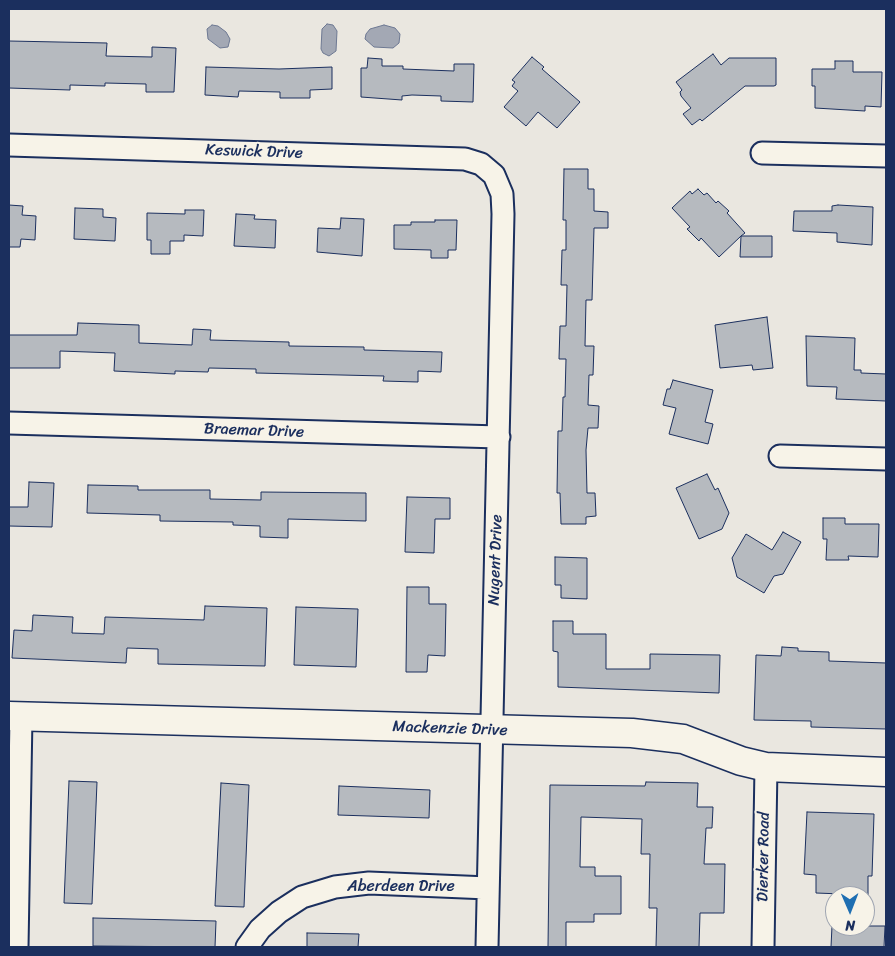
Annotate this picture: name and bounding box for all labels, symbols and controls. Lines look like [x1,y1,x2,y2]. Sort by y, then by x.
street label: Keswick Drive [205,141,303,163]
street label: Braemar Drive [204,420,304,442]
street label: Nugent Drive [485,514,507,606]
street label: Mackenzie Drive [392,717,508,741]
street label: Dierker Road [754,812,774,902]
street label: Aberdeen Drive [347,877,455,897]
north arrow [825,886,875,936]
text: N [845,913,855,938]

